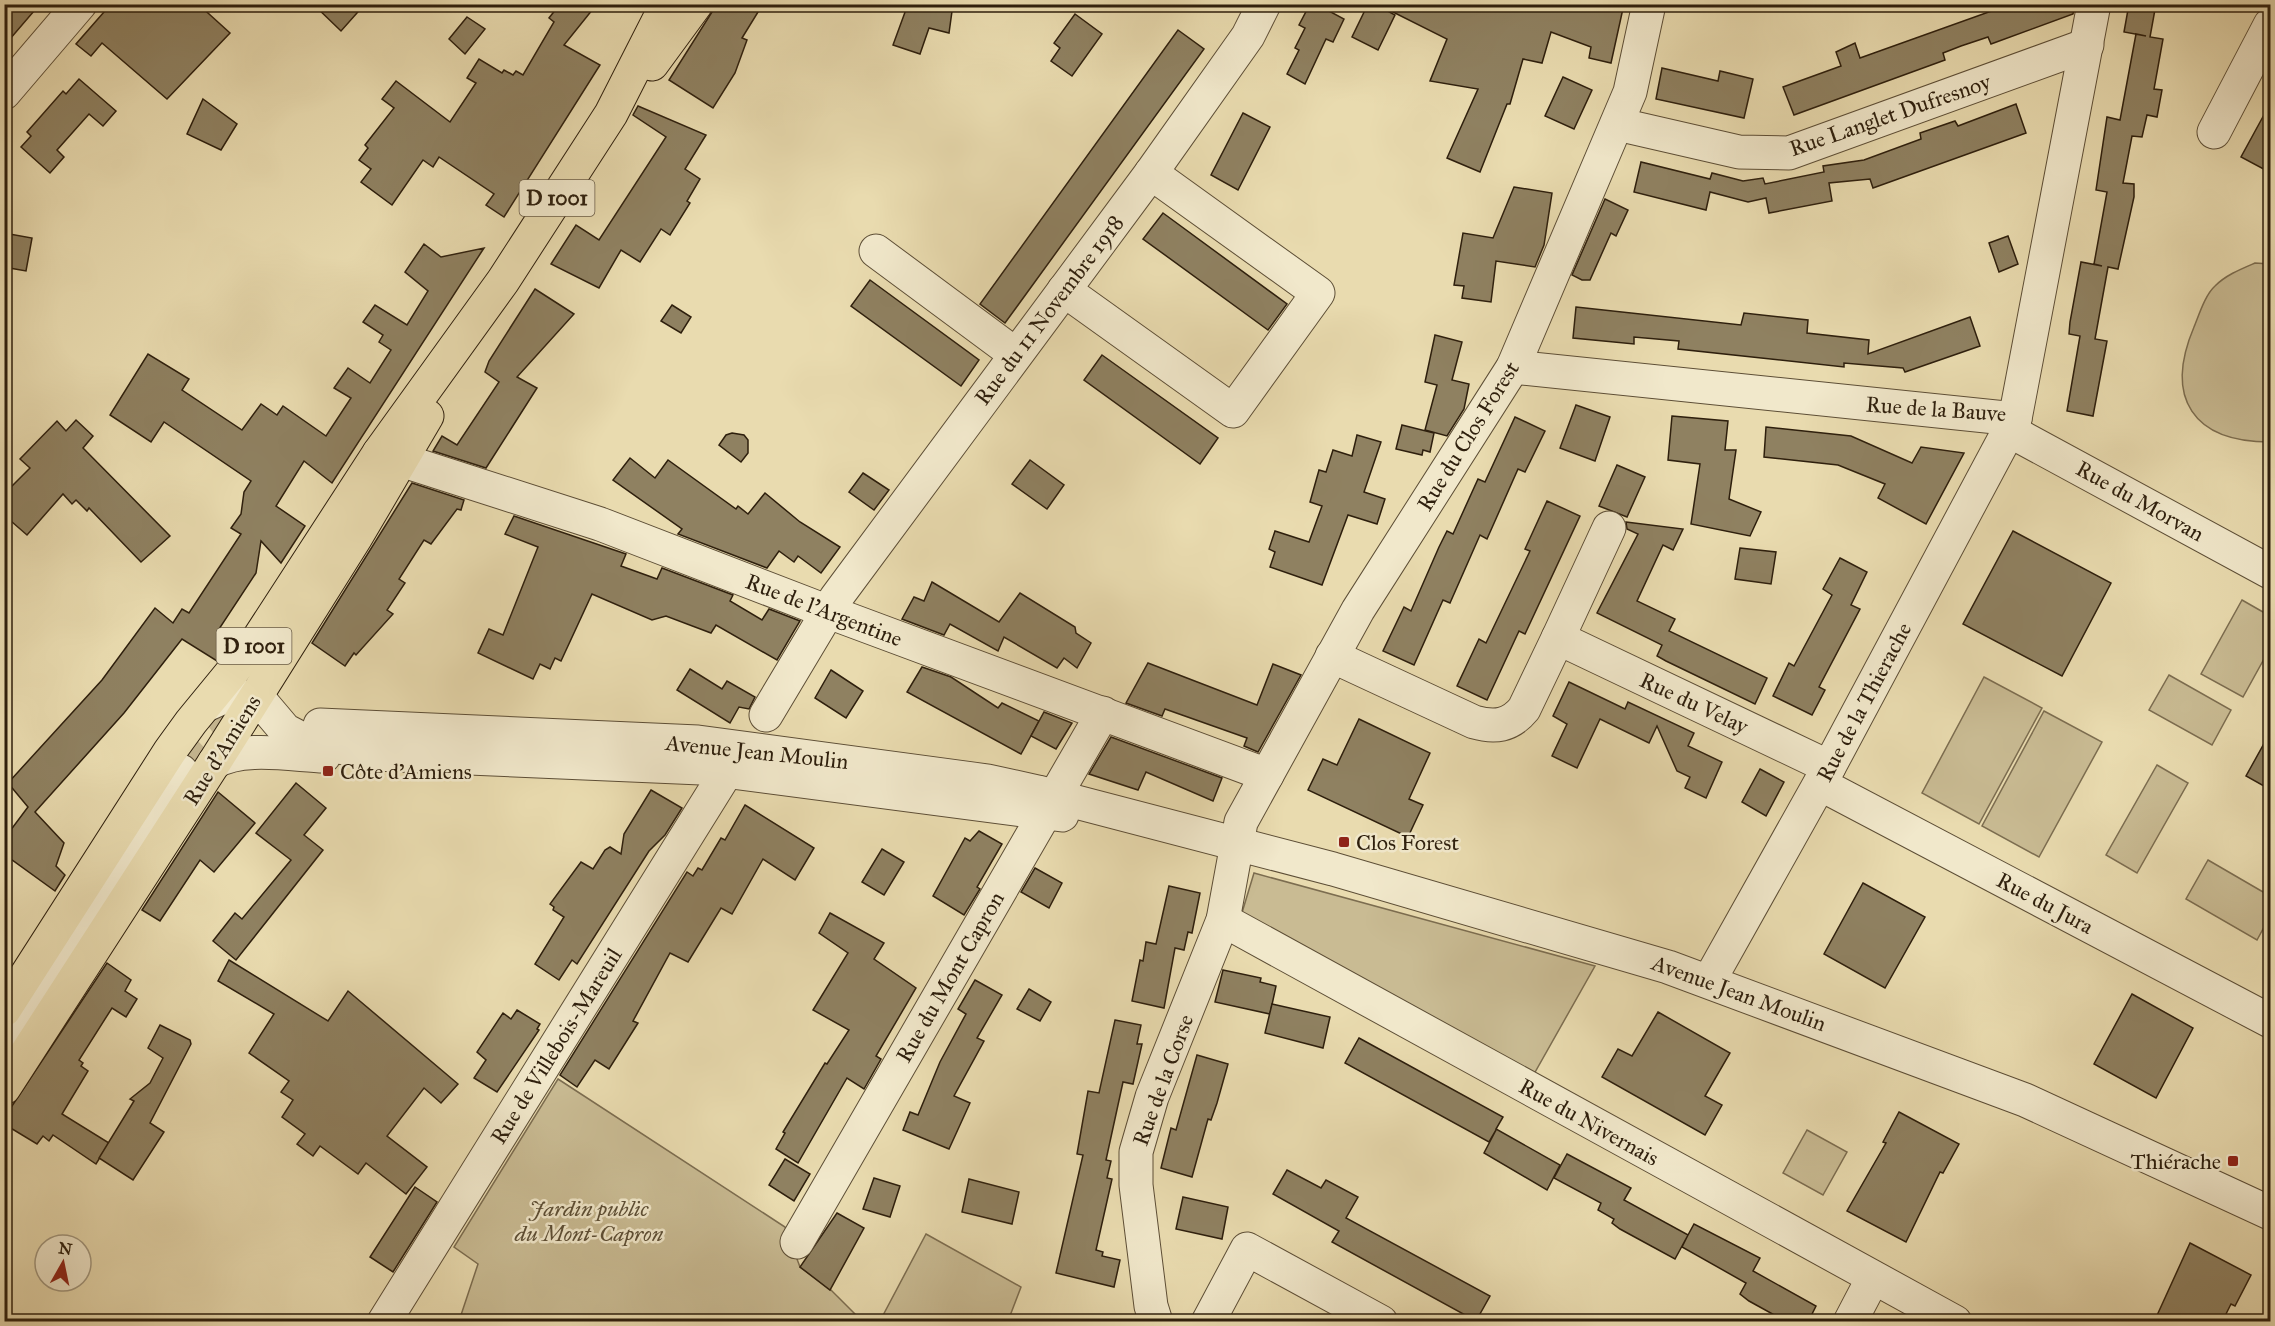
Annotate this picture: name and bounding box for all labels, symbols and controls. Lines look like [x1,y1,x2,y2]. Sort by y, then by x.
street label: Rue Langlet Dufresnoy [1786,68,1995,162]
road number: D 1001 [520,180,594,216]
street label: Rue du 11 Novembre 1918 [969,210,1129,410]
street label: Rue du Clos Forest [1411,356,1525,516]
street label: Rue de la Bauve [1865,391,2007,427]
street label: Rue du Morvan [2071,455,2209,547]
street label: Rue de l'Argentine [742,568,906,652]
street label: Rue de la Thierache [1811,618,1917,786]
road number: D 1001 [216,628,292,664]
street label: Rue du Velay [1635,666,1753,740]
street label: Rue d'Amiens [177,690,267,810]
street label: Avenue Jean Moulin [663,729,850,775]
place label: Côte d'Amiens [340,758,472,785]
marker: Côte d'Amiens [321,764,335,778]
place label: Clos Forest [1356,829,1459,856]
marker: Clos Forest [1337,835,1351,849]
street label: Rue du Jura [1992,866,2099,940]
street label: Rue du Mont Capron [890,887,1010,1067]
street label: Rue de Villebois-Mareuil [485,943,627,1149]
street label: Avenue Jean Moulin [1647,949,1830,1037]
street label: Rue de la Corse [1127,1011,1199,1149]
street label: Rue du Nivernais [1514,1072,1664,1172]
place label: Thiérache [2130,1148,2221,1175]
marker: Thiérache [2226,1154,2240,1168]
park label: Jardin public du Mont-Capron [514,1195,664,1247]
north arrow [33,1233,93,1293]
text: N [57,1238,74,1259]

